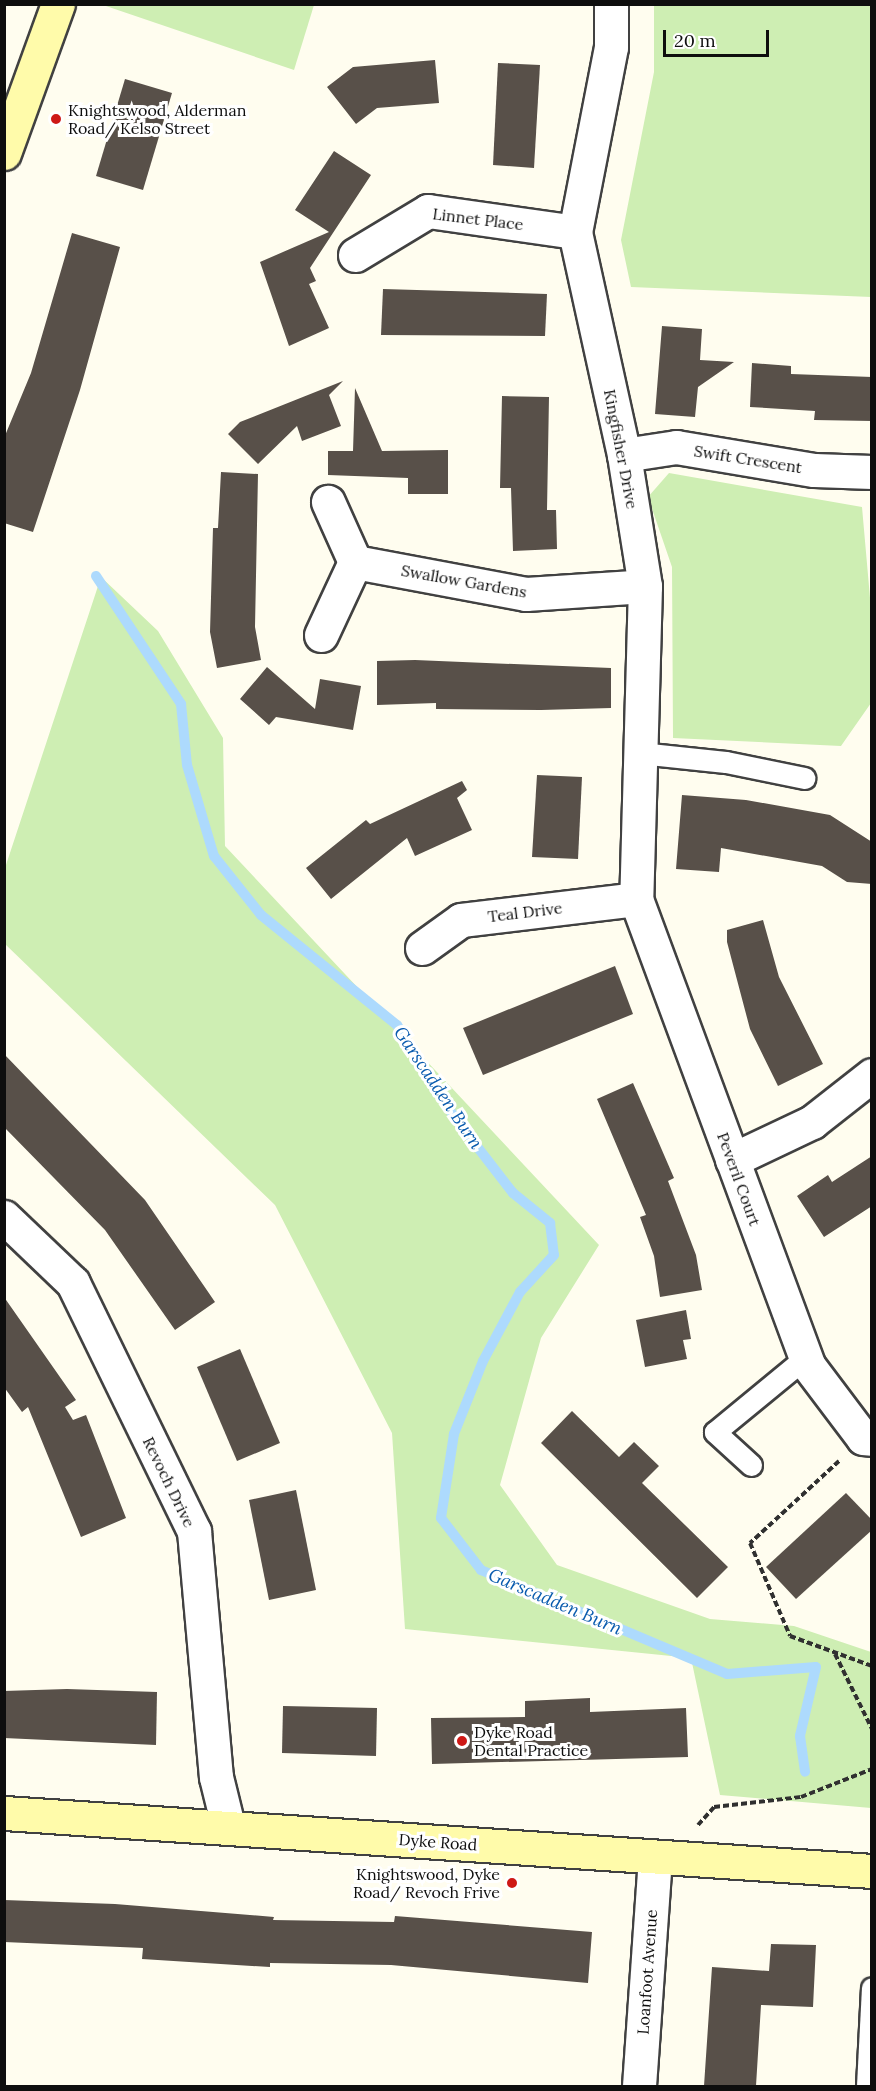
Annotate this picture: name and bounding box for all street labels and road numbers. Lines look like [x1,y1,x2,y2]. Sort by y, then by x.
street label: Linnet Place [431,204,525,234]
street label: Kingfisher Drive [600,388,642,510]
street label: Swift Crescent [693,441,803,477]
street label: Swallow Gardens [400,560,528,602]
street label: Teal Drive [487,898,563,926]
street label: Peveril Court [713,1130,765,1228]
street label: Revoch Drive [139,1434,199,1530]
street label: Dyke Road [398,1830,478,1854]
street label: Loanfoot Avenue [633,1909,661,2035]

